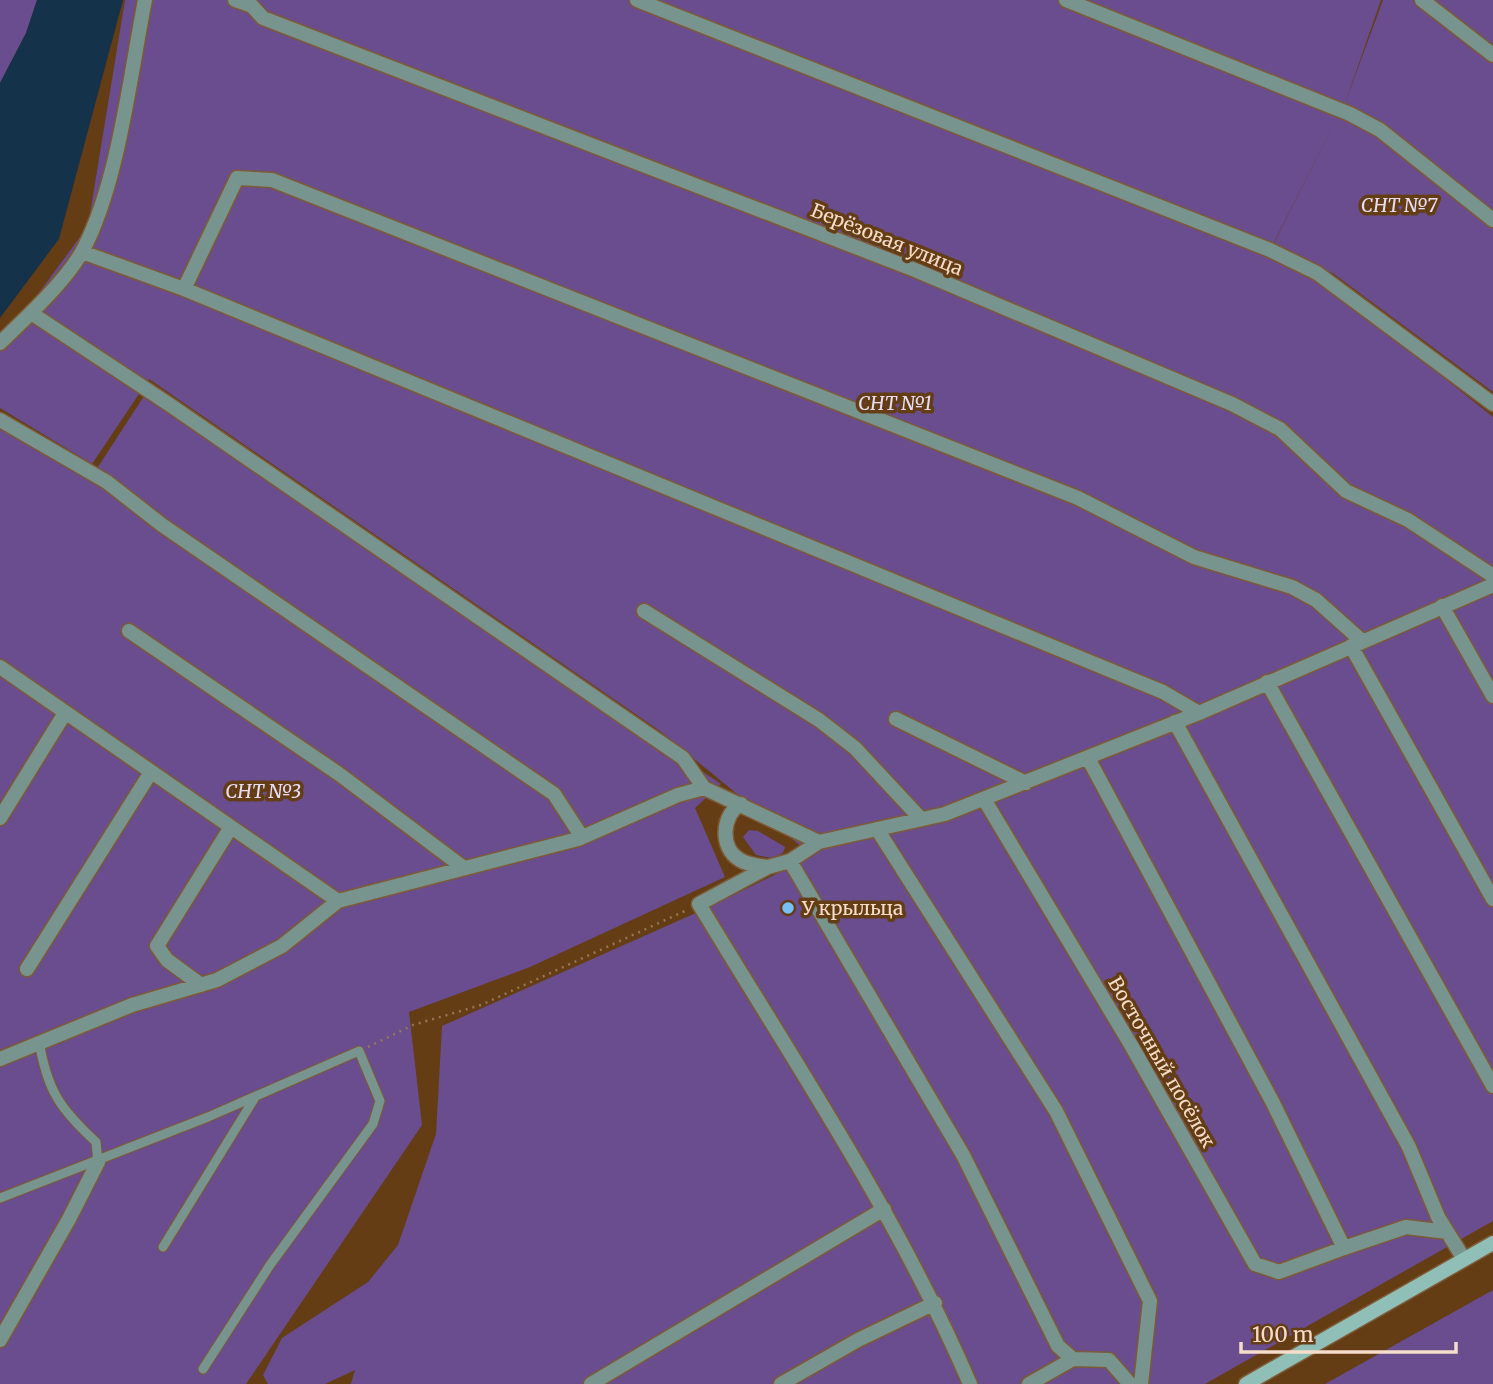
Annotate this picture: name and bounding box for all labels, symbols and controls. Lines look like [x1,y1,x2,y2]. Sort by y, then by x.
park label: СНТ №7 [1361,193,1438,217]
street label: Берёзовая улица [807,198,967,280]
park label: СНТ №1 [858,391,932,415]
park label: СНТ №3 [225,779,301,803]
place label: У крыльца [801,896,903,920]
marker: У крыльца [780,900,796,916]
street label: Восточный посёлок [1103,972,1221,1152]
scale bar [1241,1310,1456,1354]
text: 100 m [1252,1321,1314,1348]

